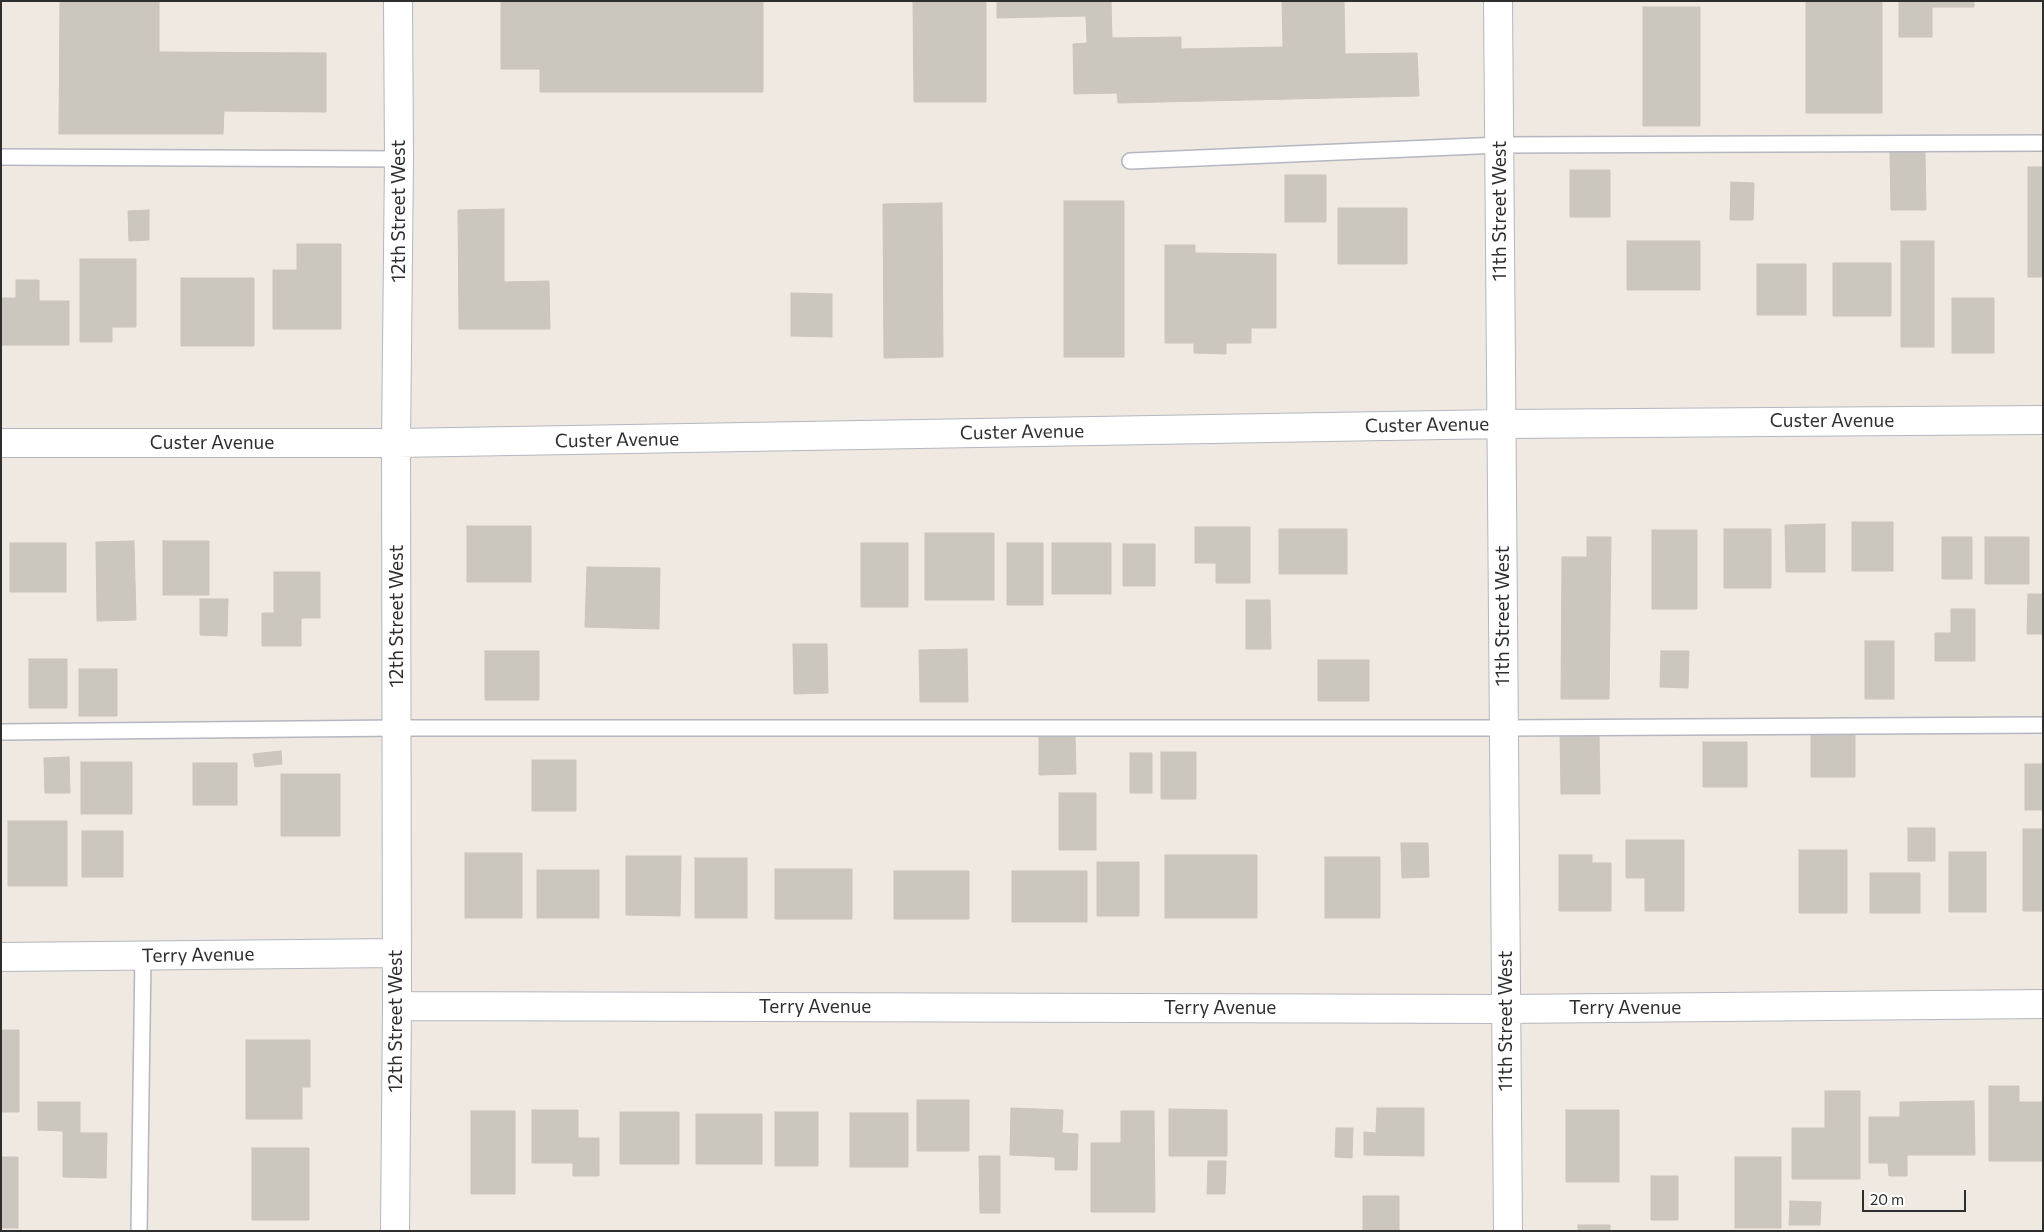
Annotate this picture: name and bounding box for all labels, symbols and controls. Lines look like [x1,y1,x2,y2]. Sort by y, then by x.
street label: 12th Street West [388,140,410,282]
street label: 11th Street West [1489,141,1511,281]
street label: Custer Avenue [1770,410,1894,432]
street label: Custer Avenue [1365,413,1489,437]
street label: Custer Avenue [960,420,1084,444]
street label: Custer Avenue [555,428,679,452]
street label: Custer Avenue [150,432,274,454]
street label: 12th Street West [386,545,408,687]
street label: 11th Street West [1492,546,1514,686]
street label: Terry Avenue [141,943,255,967]
street label: 12th Street West [385,950,407,1092]
street label: 11th Street West [1495,951,1517,1091]
street label: Terry Avenue [759,996,871,1018]
street label: Terry Avenue [1164,997,1276,1019]
street label: Terry Avenue [1569,997,1681,1019]
scale bar [1864,1180,1968,1212]
text: 20 m [1870,1190,1904,1208]

